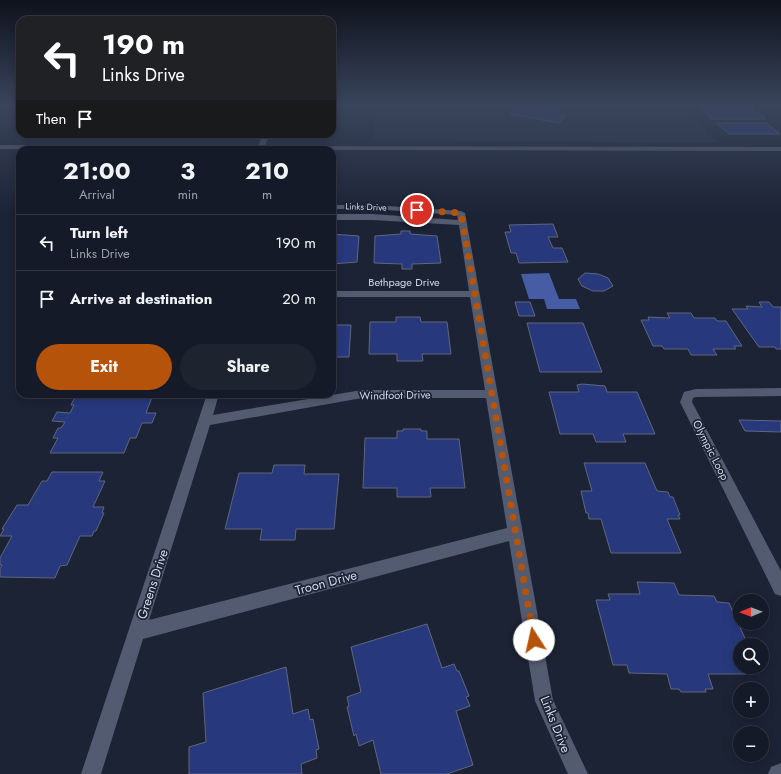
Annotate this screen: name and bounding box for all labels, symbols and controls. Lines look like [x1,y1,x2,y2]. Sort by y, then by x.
text: 190 m [102,24,185,65]
icon: left [36,32,88,84]
text: Links Drive [102,62,185,88]
text: Then [36,108,66,130]
icon: arrive [74,108,96,130]
text: 21:00 [63,153,131,188]
text: 3 [180,153,195,188]
text: 210 [245,153,289,188]
text: Arrival [79,185,115,204]
text: min [178,185,198,204]
text: m [262,185,272,204]
pin [400,193,434,227]
street label: Links Drive [345,199,387,214]
icon: arrive [406,199,428,221]
text: Turn left [70,222,128,244]
icon: left [36,232,58,254]
text: 190 m [275,232,316,254]
text: Links Drive [70,244,130,263]
street label: Bethpage Drive [368,274,440,290]
icon: arrive [36,288,58,310]
text: Arrive at destination [70,288,212,310]
text: 20 m [282,288,316,310]
button: Exit [36,344,172,390]
button: Share [180,344,316,390]
street label: Windfoot Drive [359,386,431,404]
street label: Olympic Loop [689,417,733,483]
street label: Greens Drive [132,546,173,622]
street label: Troon Drive [293,565,359,600]
north arrow [733,594,769,630]
map controls [733,594,769,762]
position arrow [513,619,555,661]
button: search [733,638,769,674]
button: + [733,682,769,718]
street label: Links Drive [536,693,576,756]
button: − [733,726,769,762]

